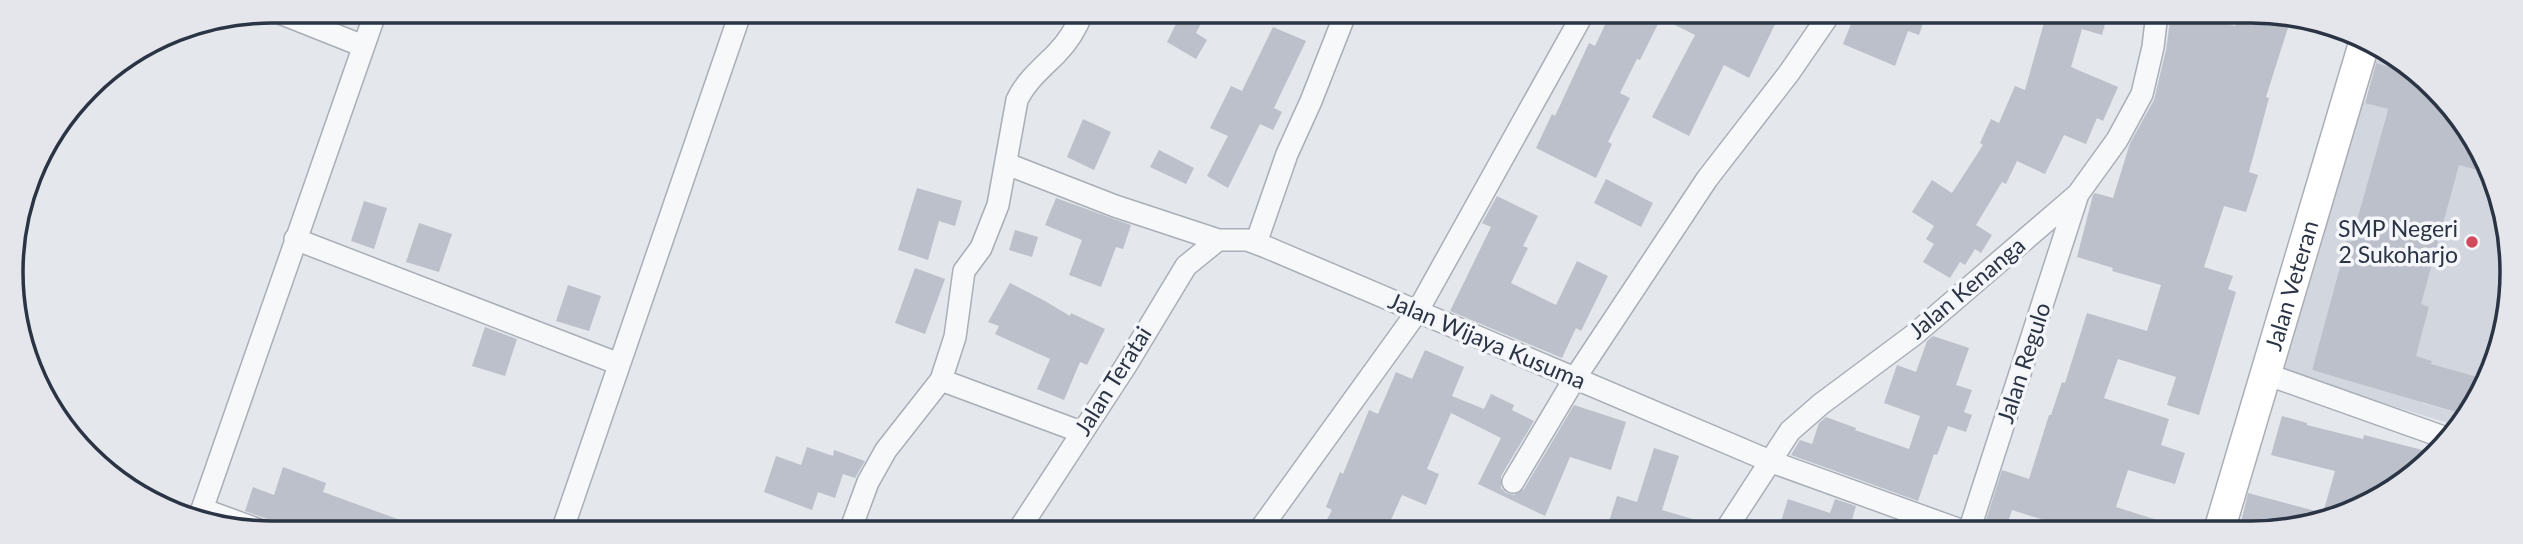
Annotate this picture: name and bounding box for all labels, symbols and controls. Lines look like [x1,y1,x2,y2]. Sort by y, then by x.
place label: SMP Negeri 2 Sukoharjo [2338,214,2458,268]
street label: Jalan Veteran [2258,217,2324,354]
street label: Jalan Kenanga [1902,230,2030,344]
marker: SMP Negeri 2 Sukoharjo [2464,234,2480,250]
street label: Jalan Wijaya Kusuma [1385,286,1590,394]
street label: Jalan Regulo [1990,299,2056,427]
street label: Jalan Teratai [1068,321,1157,440]

